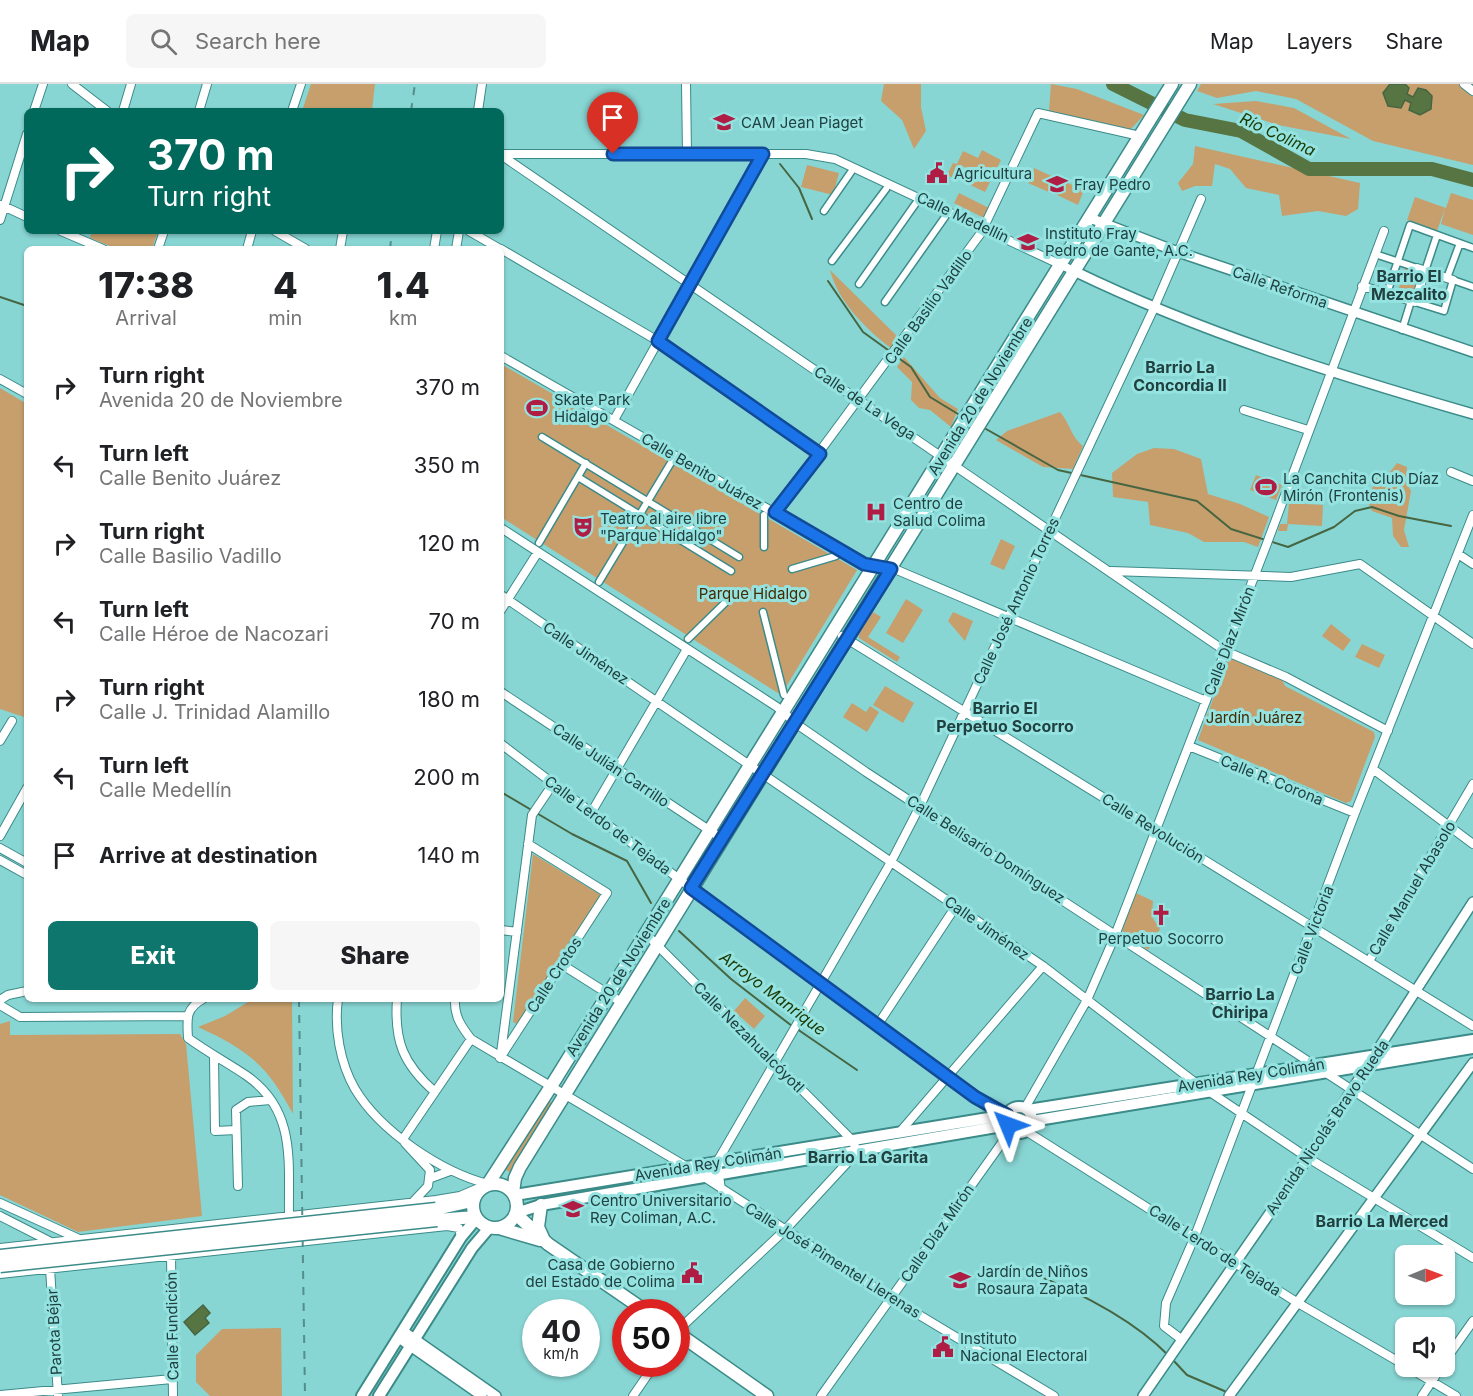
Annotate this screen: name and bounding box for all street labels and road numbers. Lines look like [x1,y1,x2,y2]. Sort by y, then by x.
street label: Calle Medellín [914,187,1012,247]
street label: Calle Basilio Vadillo [880,246,976,368]
street label: Calle Reforma [1230,262,1330,312]
street label: Avenida 20 de Noviembre [924,313,1036,479]
street label: Calle de La Vega [810,362,920,444]
street label: Calle Benito Juárez [638,429,766,513]
street label: Calle José Antonio Torres [969,514,1063,688]
street label: Calle Díaz Mirón [1199,584,1259,698]
street label: Calle Jiménez [539,617,633,689]
street label: Calle Julián Carrillo [549,719,673,811]
street label: Calle R. Corona [1218,751,1326,809]
street label: Calle Lerdo de Tejada [541,771,675,879]
street label: Calle Revolución [1098,789,1208,867]
street label: Calle Belisario Domínguez [903,791,1069,907]
street label: Calle Manuel Abasolo [1364,817,1460,959]
street label: Calle Victoria [1286,883,1338,977]
street label: Calle Jiménez [941,892,1033,964]
street label: Avenida 20 de Noviembre [562,894,674,1060]
street label: Calle Crotos [522,933,586,1017]
street label: Calle Nezahualcóyotl [690,978,808,1096]
street label: Avenida Nicolás Bravo Rueda [1261,1036,1393,1218]
street label: Avenida Rey Colimán [1176,1054,1326,1096]
street label: Avenida Rey Colimán [633,1143,783,1185]
street label: Calle Díaz Mirón [896,1180,978,1286]
street label: Calle José Pimentel Llerenas [742,1198,924,1322]
street label: Calle Lerdo de Tejada [1145,1200,1285,1300]
street label: Calle Fundición [162,1272,182,1380]
street label: Parota Béjar [42,1288,66,1376]

